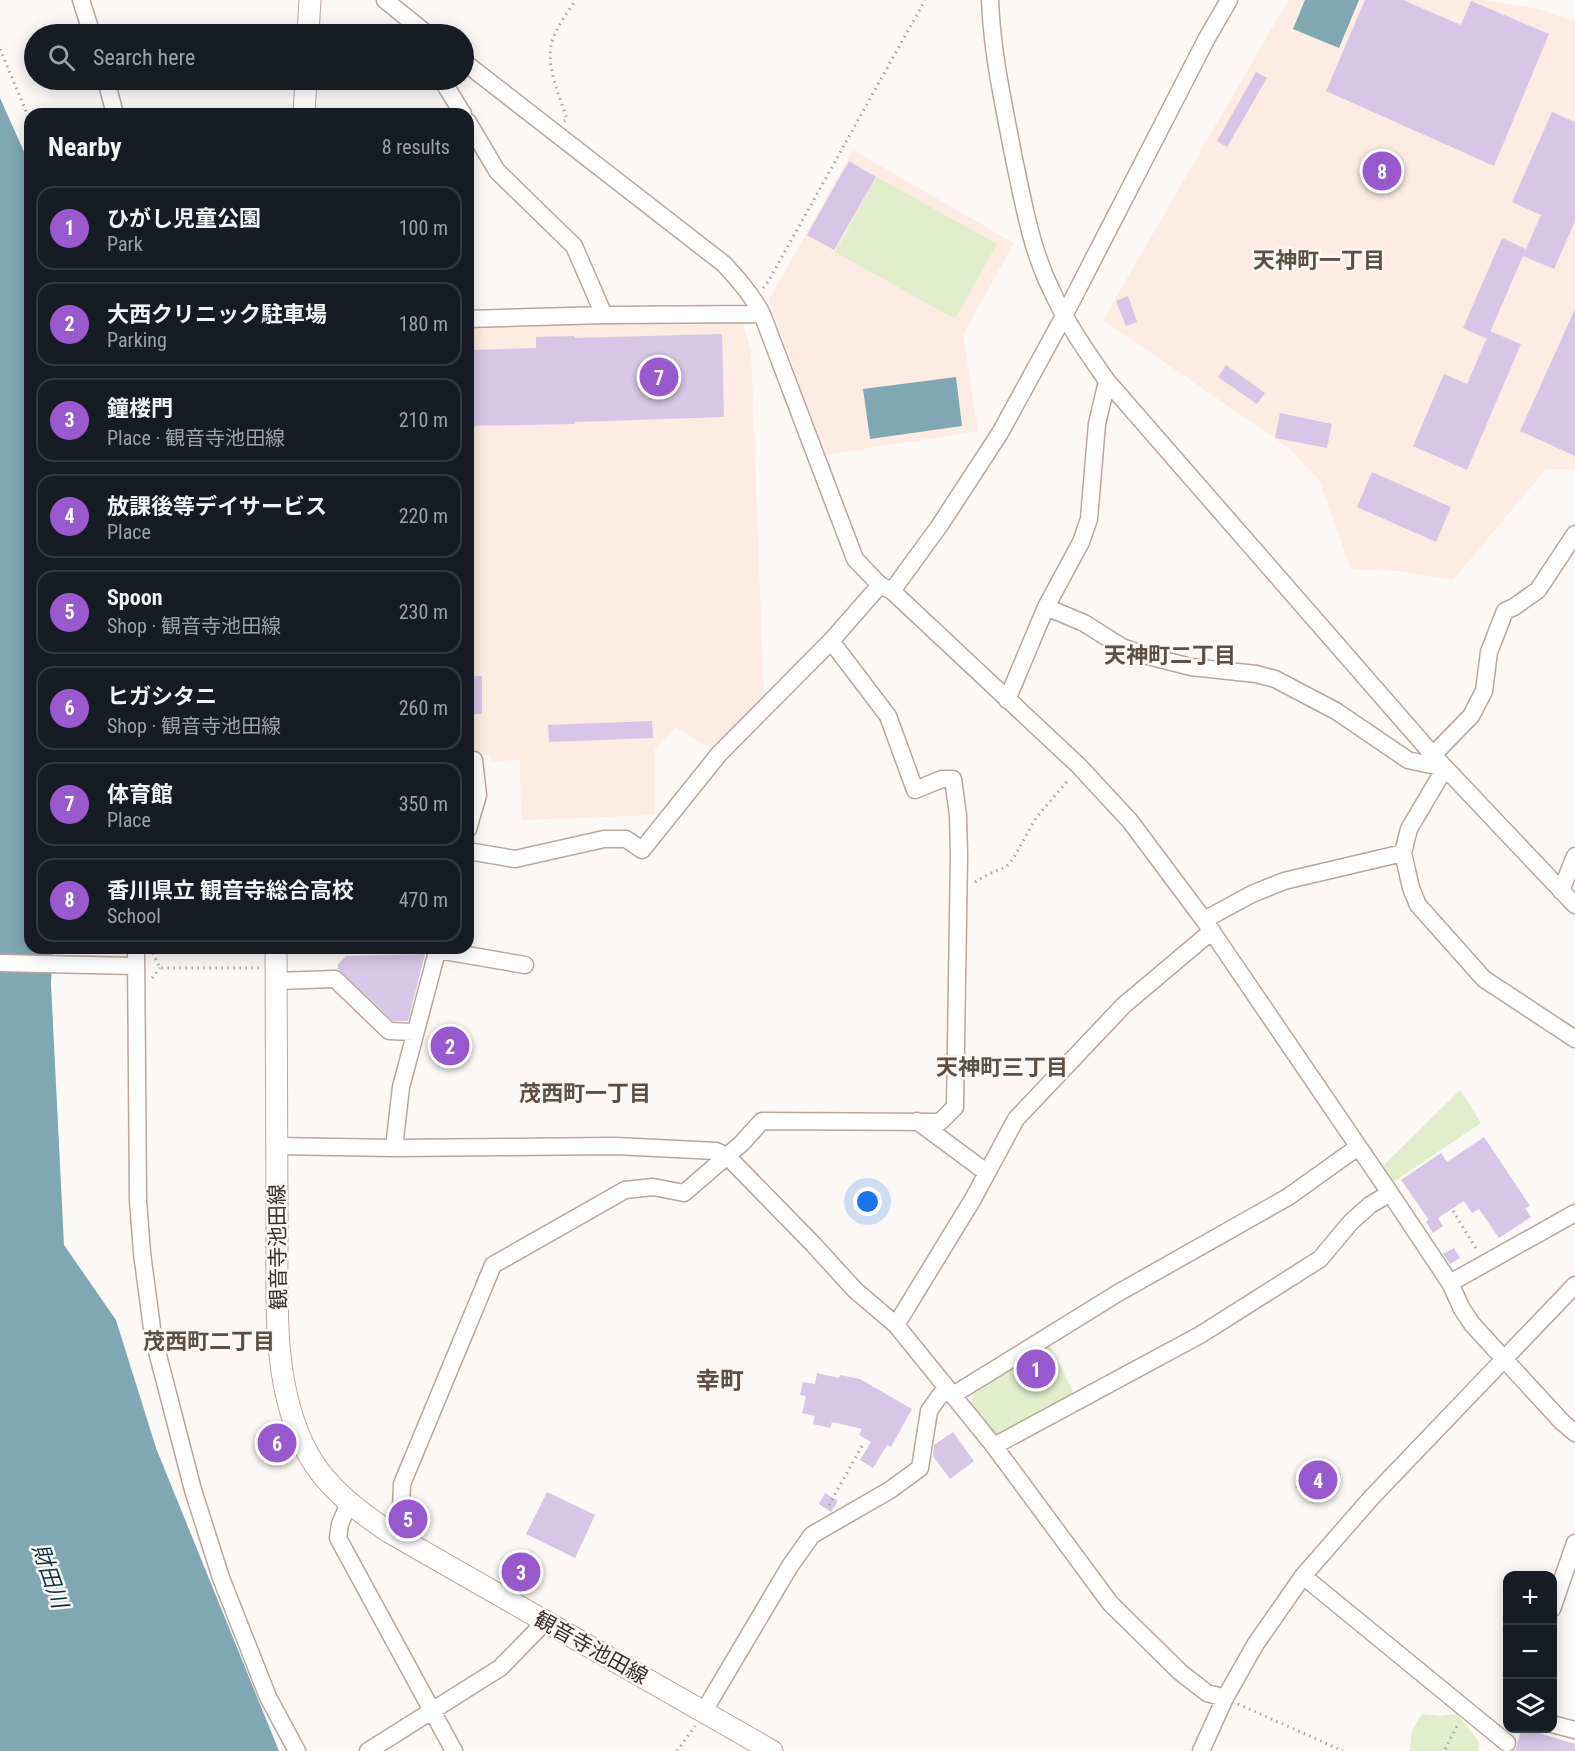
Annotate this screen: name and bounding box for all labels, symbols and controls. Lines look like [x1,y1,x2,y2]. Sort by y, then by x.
search box [24,24,474,90]
icon: search [45,41,78,74]
text: Search here [93,45,195,70]
text: Nearby [48,132,122,162]
text: 8 results [382,135,450,159]
pin: 8 [1362,148,1402,194]
text: ひがし児童公園 [107,206,261,231]
text: 1 [64,216,75,240]
text: 100 m [399,216,448,240]
text: Park [107,232,143,256]
district label: 天神町一丁目 [1253,248,1385,273]
text: 大西クリニック駐車場 [107,302,327,327]
text: 2 [64,312,75,336]
text: 180 m [399,312,448,336]
text: Parking [107,328,167,352]
pin: 7 [640,354,678,400]
text: 鐘楼門 [107,396,173,421]
text: 3 [64,408,75,432]
text: 210 m [399,408,448,432]
text: Place · 観音寺池田線 [107,426,285,450]
text: 放課後等デイサービス [107,494,327,519]
text: 4 [64,504,75,528]
text: 220 m [399,504,448,528]
text: Place [107,520,151,544]
text: Spoon [107,585,162,610]
text: 5 [64,600,75,624]
text: 230 m [399,600,448,624]
text: Shop · 観音寺池田線 [107,614,281,638]
district label: 天神町二丁目 [1104,643,1236,668]
text: ヒガシタニ [107,684,217,709]
text: 6 [64,696,75,720]
text: 260 m [399,696,448,720]
text: Shop · 観音寺池田線 [107,714,281,738]
text: 体育館 [107,782,173,807]
text: 7 [64,792,75,816]
text: 350 m [399,792,448,816]
text: Place [107,808,151,832]
text: 香川県立 観音寺総合高校 [107,878,354,903]
text: 8 [64,888,75,912]
text: 470 m [399,888,448,912]
text: School [107,904,161,928]
pin: 2 [430,1024,470,1068]
district label: 天神町三丁目 [936,1055,1068,1080]
district label: 茂西町一丁目 [519,1081,651,1106]
street label: 観音寺池田線 [265,1184,291,1310]
your location [853,1187,882,1216]
district label: 茂西町二丁目 [143,1329,275,1354]
pin: 1 [1016,1346,1056,1392]
district label: 幸町 [696,1367,744,1395]
pin: 6 [258,1420,296,1466]
pin: 4 [1298,1458,1338,1502]
pin: 5 [388,1496,428,1541]
water label: 財田川 [27,1541,73,1613]
pin: 3 [502,1550,540,1594]
map controls [1503,1571,1557,1733]
button: + [1503,1571,1557,1625]
street label: 観音寺池田線 [530,1607,652,1689]
button: − [1503,1625,1557,1679]
button: layers [1503,1679,1557,1733]

